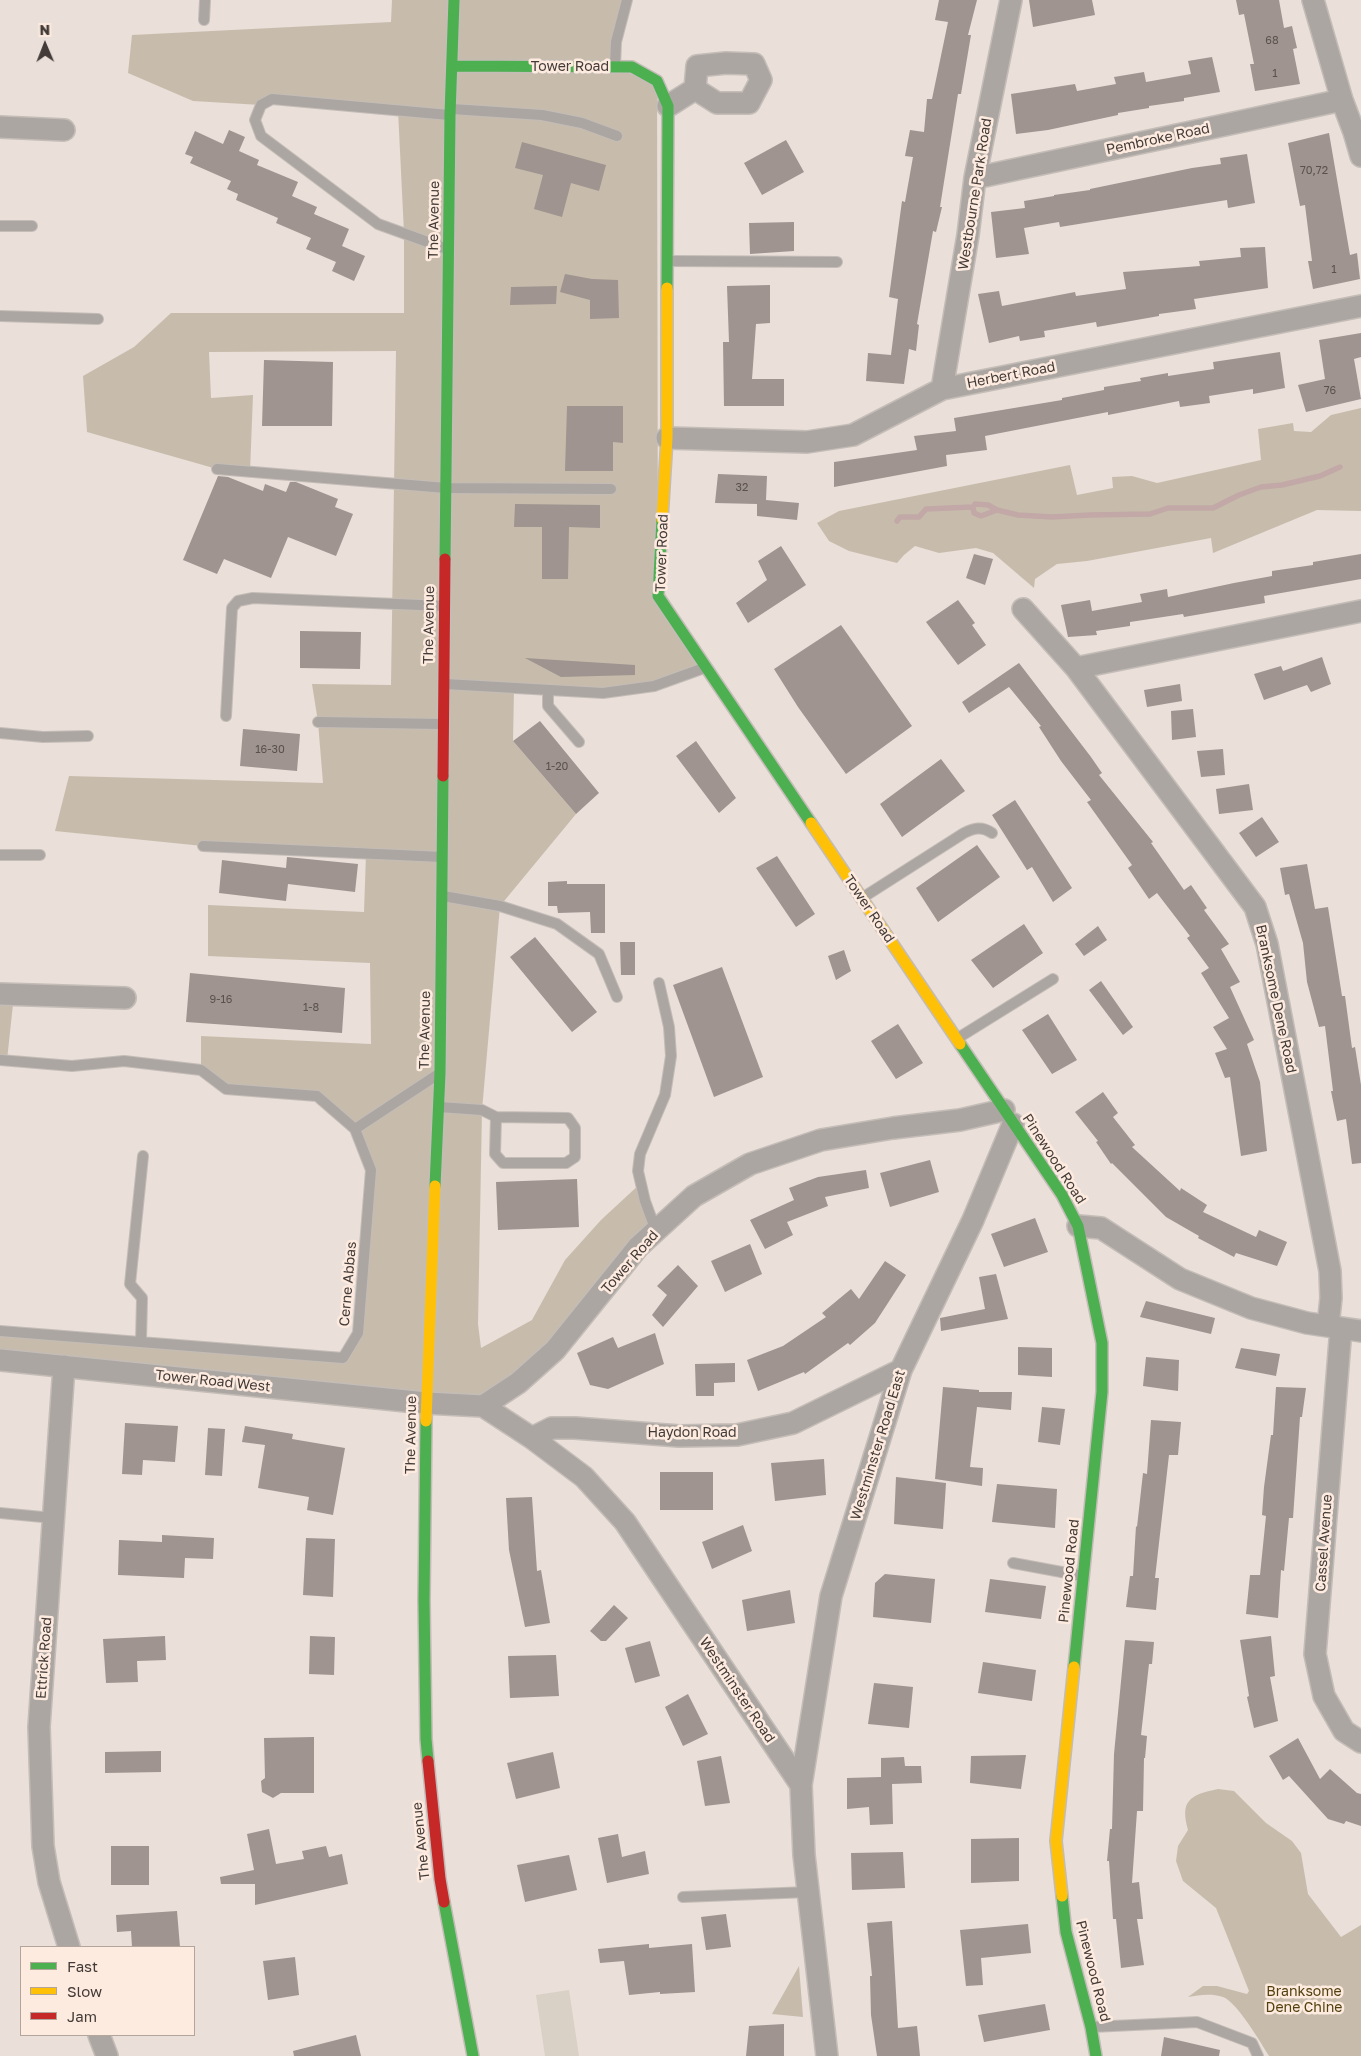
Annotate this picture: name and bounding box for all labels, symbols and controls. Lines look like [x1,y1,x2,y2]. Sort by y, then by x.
north arrow [20,20,70,70]
text: N [39,21,50,38]
house number: 68 [1265,34,1279,48]
street label: Tower Road [531,59,609,75]
house number: 1 [1272,67,1278,81]
street label: Westbourne Park Road [955,117,995,271]
street label: Pembroke Road [1105,120,1211,158]
house number: 70,72 [1300,164,1328,178]
street label: The Avenue [425,181,443,259]
house number: 1 [1331,263,1337,277]
street label: Herbert Road [965,358,1057,392]
house number: 76 [1324,384,1336,398]
house number: 32 [736,481,748,495]
street label: Tower Road [652,514,672,592]
street label: The Avenue [420,586,438,664]
house number: 16-30 [255,743,285,757]
house number: 1-20 [546,760,568,774]
street label: Tower Road [840,872,898,946]
street label: Branksome Dene Road [1252,923,1300,1075]
street label: The Avenue [416,991,434,1069]
house number: 9-16 [210,993,232,1007]
house number: 1-8 [303,1001,319,1015]
street label: Pinewood Road [1019,1111,1089,1207]
street label: Tower Road [598,1227,662,1297]
street label: Cerne Abbas [336,1241,360,1327]
street label: Tower Road West [155,1367,271,1395]
street label: Westminster Road East [847,1368,909,1522]
street label: The Avenue [402,1396,420,1474]
street label: Haydon Road [647,1425,737,1441]
street label: Cassel Avenue [1312,1494,1336,1592]
street label: Pinewood Road [1055,1518,1083,1624]
street label: Ettrick Road [33,1616,55,1700]
street label: Westminster Road [696,1634,778,1746]
street label: The Avenue [409,1801,433,1881]
street label: Pinewood Road [1072,1919,1114,2023]
legend [20,1946,195,2036]
text: Fast [67,1957,98,1975]
text: Slow [67,1982,102,2000]
park label: Branksome Dene Chine [1266,1984,1342,2016]
text: Jam [67,2007,97,2025]

